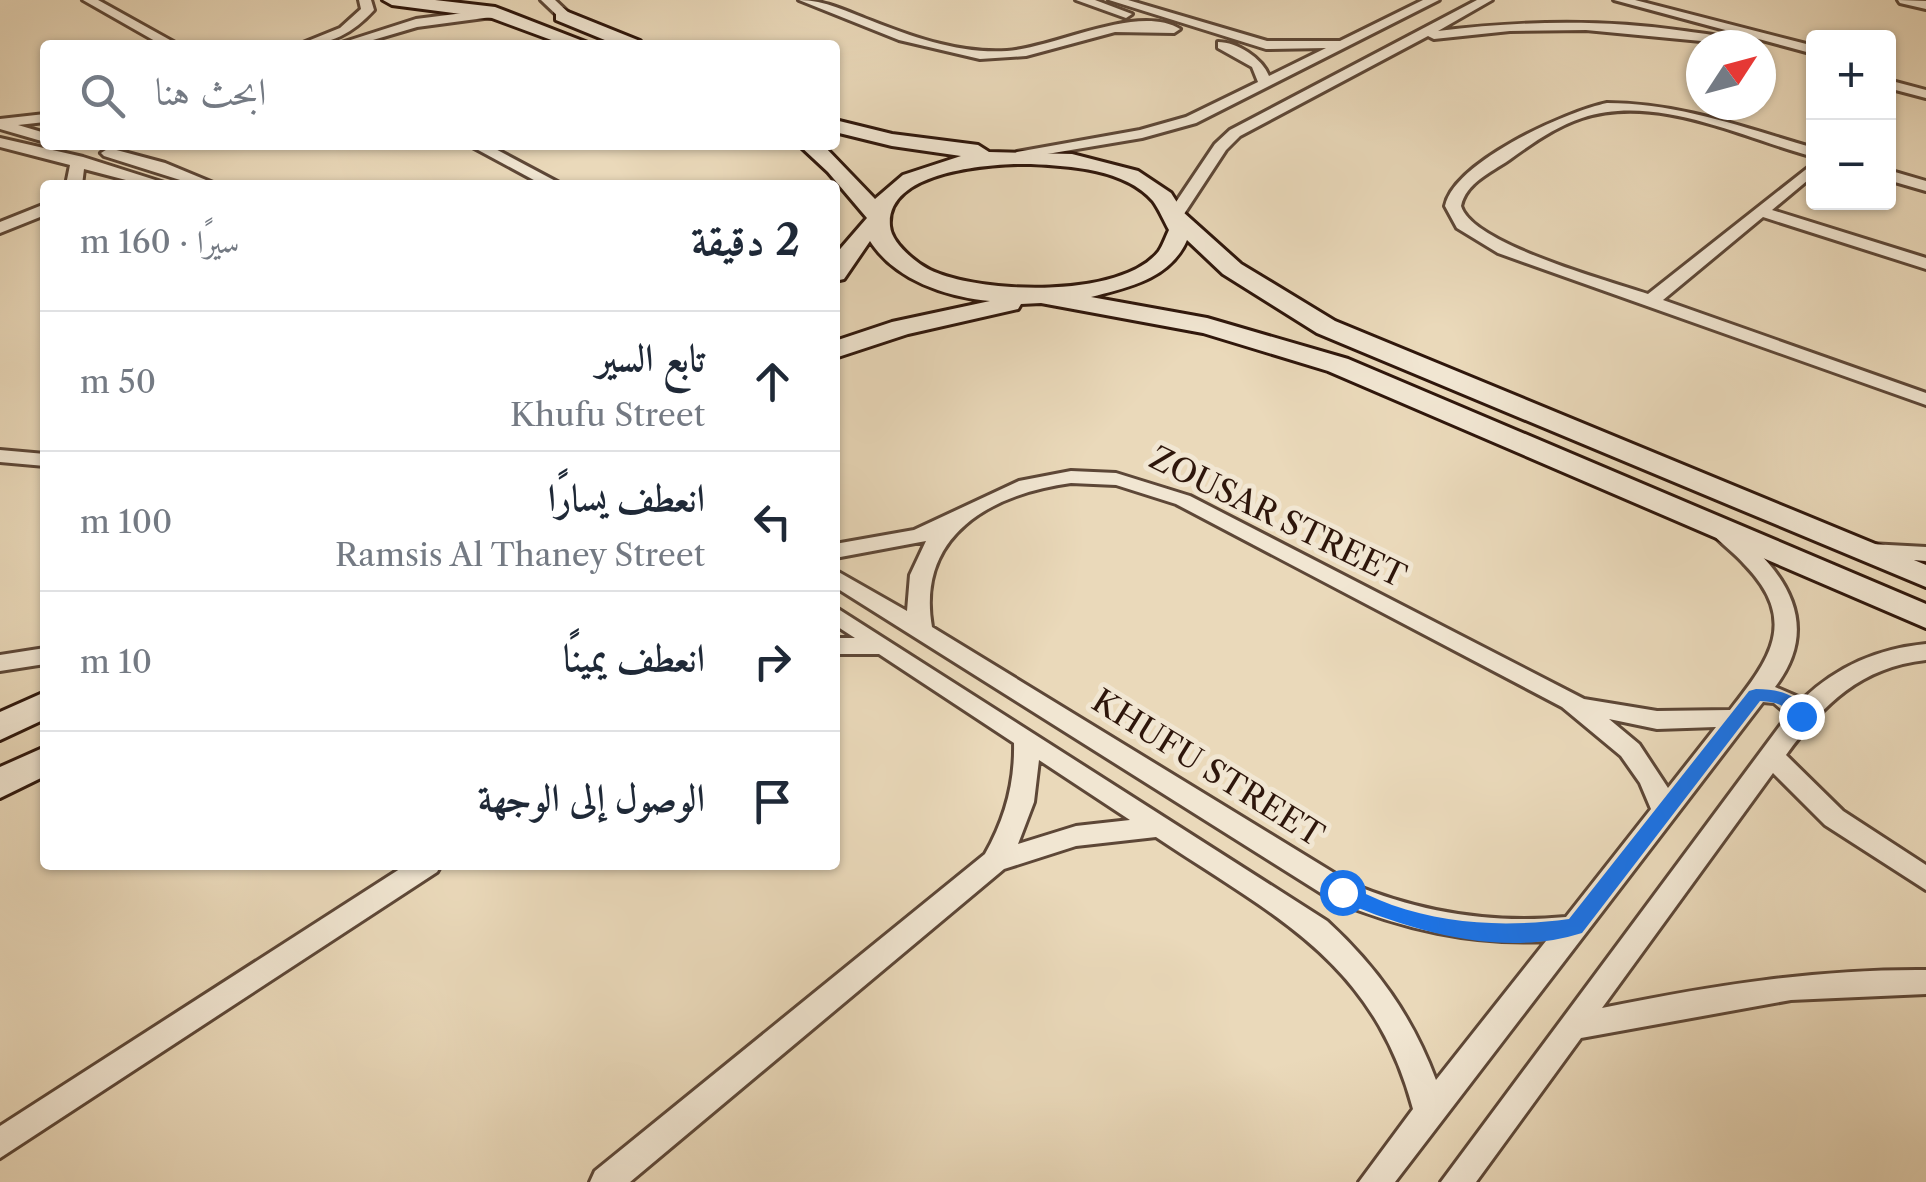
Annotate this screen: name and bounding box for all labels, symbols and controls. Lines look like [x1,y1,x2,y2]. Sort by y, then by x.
north arrow [1686,30,1776,120]
map controls [1806,30,1896,210]
button: + [1806,30,1896,120]
search box [40,40,840,150]
icon: search [75,68,130,123]
text: ابحث هنا [155,68,266,115]
button: − [1806,120,1896,210]
text: 2 دقيقة [691,214,800,266]
text: سيرًا · 160 m [80,222,240,261]
text: تابع السير [596,334,705,381]
icon: ahead [745,354,800,409]
text: 50 m [80,362,156,401]
text: Khufu Street [510,395,705,434]
street label: ZOUSAR STREET [1144,438,1413,595]
text: انعطف يسارًا [548,474,705,521]
icon: left [745,494,800,549]
text: 100 m [80,502,172,541]
text: Ramsis Al Thaney Street [335,535,705,574]
text: انعطف يمينًا [563,634,705,681]
icon: right [745,634,800,689]
text: 10 m [80,642,152,681]
street label: KHUFU STREET [1085,681,1331,854]
route end [1779,694,1825,740]
text: الوصول إلى الوجهة [478,774,705,821]
icon: arrive [745,774,800,829]
route start [1320,870,1366,916]

